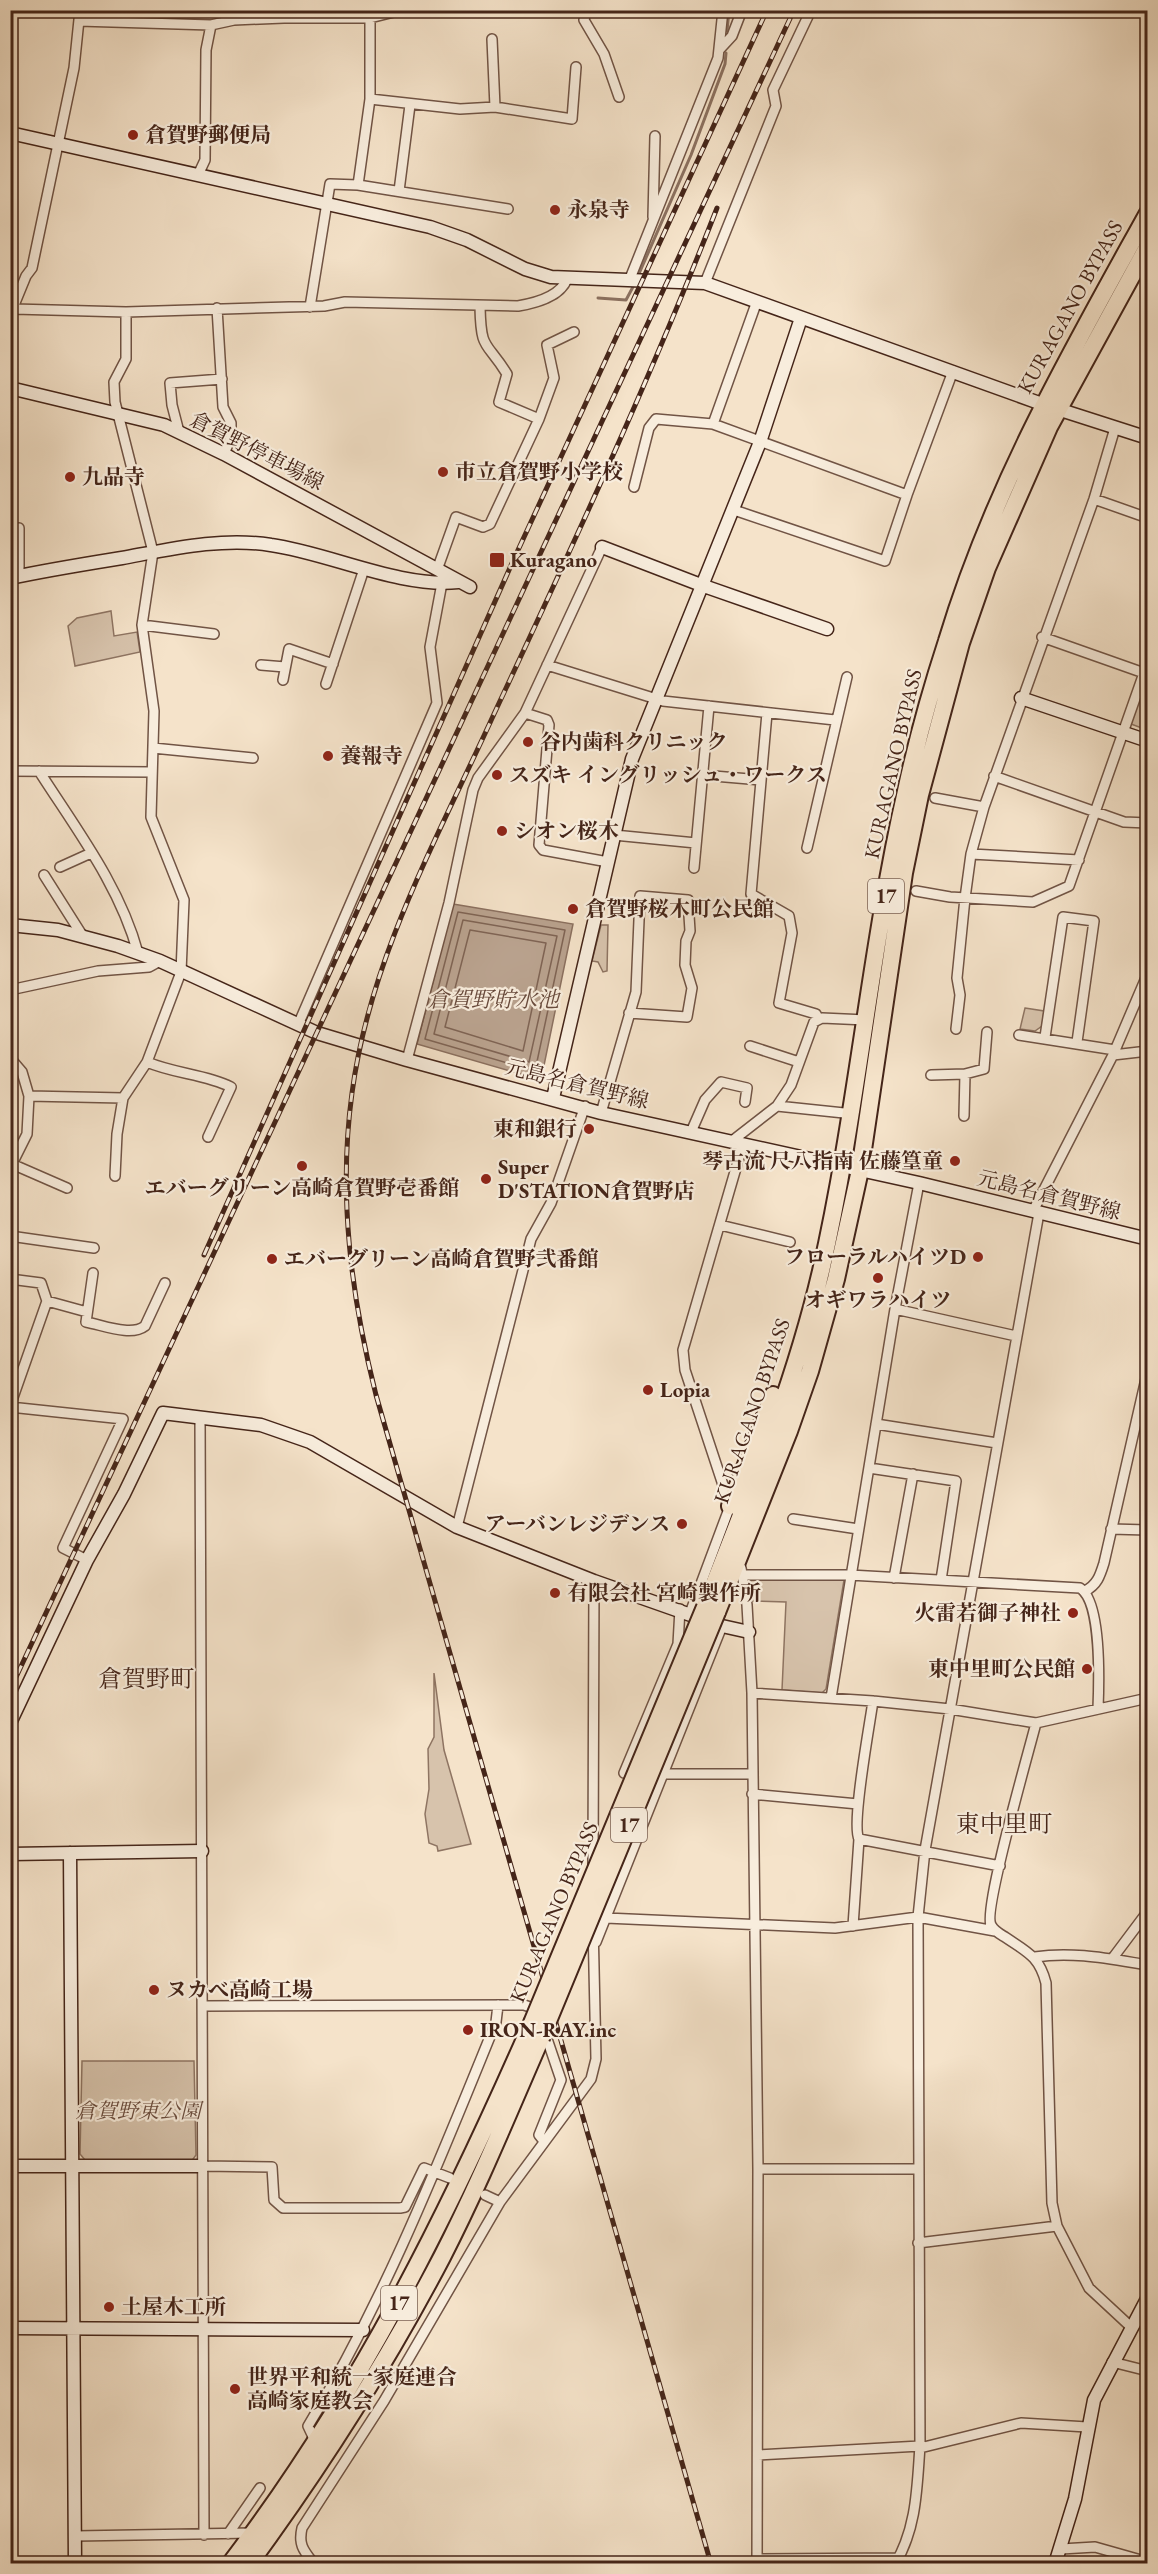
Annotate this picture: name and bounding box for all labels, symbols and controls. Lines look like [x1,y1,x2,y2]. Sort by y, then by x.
place label: 倉賀野郵便局 [145,121,271,148]
marker: 倉賀野郵便局 [126,128,140,142]
place label: 永泉寺 [567,196,630,223]
marker: 永泉寺 [548,203,562,217]
street label: KURAGANO BYPASS [1011,215,1128,398]
street label: 倉賀野停車場線 [186,405,329,496]
place label: 市立倉賀野小学校 [455,458,623,485]
place label: 九品寺 [82,463,145,490]
marker: 市立倉賀野小学校 [436,465,450,479]
marker: 九品寺 [63,470,77,484]
place label: Kuragano [510,546,598,573]
marker: Kuragano [488,551,506,569]
street label: KURAGANO BYPASS [858,666,927,861]
place label: 谷内歯科クリニック [540,728,728,755]
marker: 谷内歯科クリニック [521,735,535,749]
place label: 養報寺 [340,742,403,769]
marker: 養報寺 [321,749,335,763]
place label: スズキ イングリッシュ・ワークス [509,761,827,788]
marker: スズキ イングリッシュ・ワークス [490,768,504,782]
place label: シオン桜木 [514,817,619,844]
marker: シオン桜木 [495,824,509,838]
road number: 17 [868,879,904,913]
place label: 倉賀野桜木町公民館 [585,895,774,922]
marker: 倉賀野桜木町公民館 [566,902,580,916]
water label: 倉賀野貯水池 [427,985,562,1014]
street label: 元島名倉賀野線 [503,1053,652,1114]
place label: 東和銀行 [493,1115,577,1142]
marker: 東和銀行 [582,1122,596,1136]
place label: 琴古流 尺八指南 佐藤篁童 [702,1147,943,1174]
place label: Super D'STATION倉賀野店 [498,1153,695,1204]
marker: 琴古流 尺八指南 佐藤篁童 [948,1154,962,1168]
marker: エバーグリーン高崎倉賀野壱番館 [295,1159,309,1173]
street label: 元島名倉賀野線 [975,1164,1124,1225]
marker: Super D'STATION倉賀野店 [479,1172,493,1186]
place label: エバーグリーン高崎倉賀野壱番館 [145,1174,459,1201]
place label: フローラルハイツD [784,1243,966,1270]
place label: エバーグリーン高崎倉賀野弐番館 [284,1245,599,1272]
marker: フローラルハイツD [971,1250,985,1264]
marker: エバーグリーン高崎倉賀野弐番館 [265,1252,279,1266]
marker: オギワラハイツ [871,1271,885,1285]
place label: オギワラハイツ [805,1286,952,1313]
street label: KURAGANO BYPASS [707,1315,796,1507]
place label: Lopia [660,1376,711,1403]
marker: Lopia [641,1383,655,1397]
place label: アーバンレジデンス [485,1510,670,1537]
marker: アーバンレジデンス [675,1517,689,1531]
place label: 有限会社 宮崎製作所 [567,1579,761,1606]
marker: 有限会社 宮崎製作所 [548,1586,562,1600]
place label: 火雷若御子神社 [914,1599,1061,1626]
marker: 火雷若御子神社 [1066,1606,1080,1620]
place label: 東中里町公民館 [928,1655,1075,1682]
marker: 東中里町公民館 [1080,1662,1094,1676]
district label: 倉賀野町 [98,1663,194,1694]
road number: 17 [611,1808,647,1842]
district label: 東中里町 [956,1808,1052,1839]
street label: KURAGANO BYPASS [503,1817,604,2006]
place label: ヌカべ高崎工場 [166,1976,313,2003]
marker: ヌカべ高崎工場 [147,1983,161,1997]
place label: IRON-RAY.inc [480,2016,616,2043]
marker: IRON-RAY.inc [461,2023,475,2037]
park label: 倉賀野東公園 [75,2097,204,2124]
road number: 17 [381,2286,417,2320]
place label: 土屋木工所 [121,2293,226,2320]
marker: 土屋木工所 [102,2300,116,2314]
place label: 世界平和統一家庭連合 高崎家庭教会 [247,2363,457,2414]
marker: 世界平和統一家庭連合 高崎家庭教会 [228,2382,242,2396]

